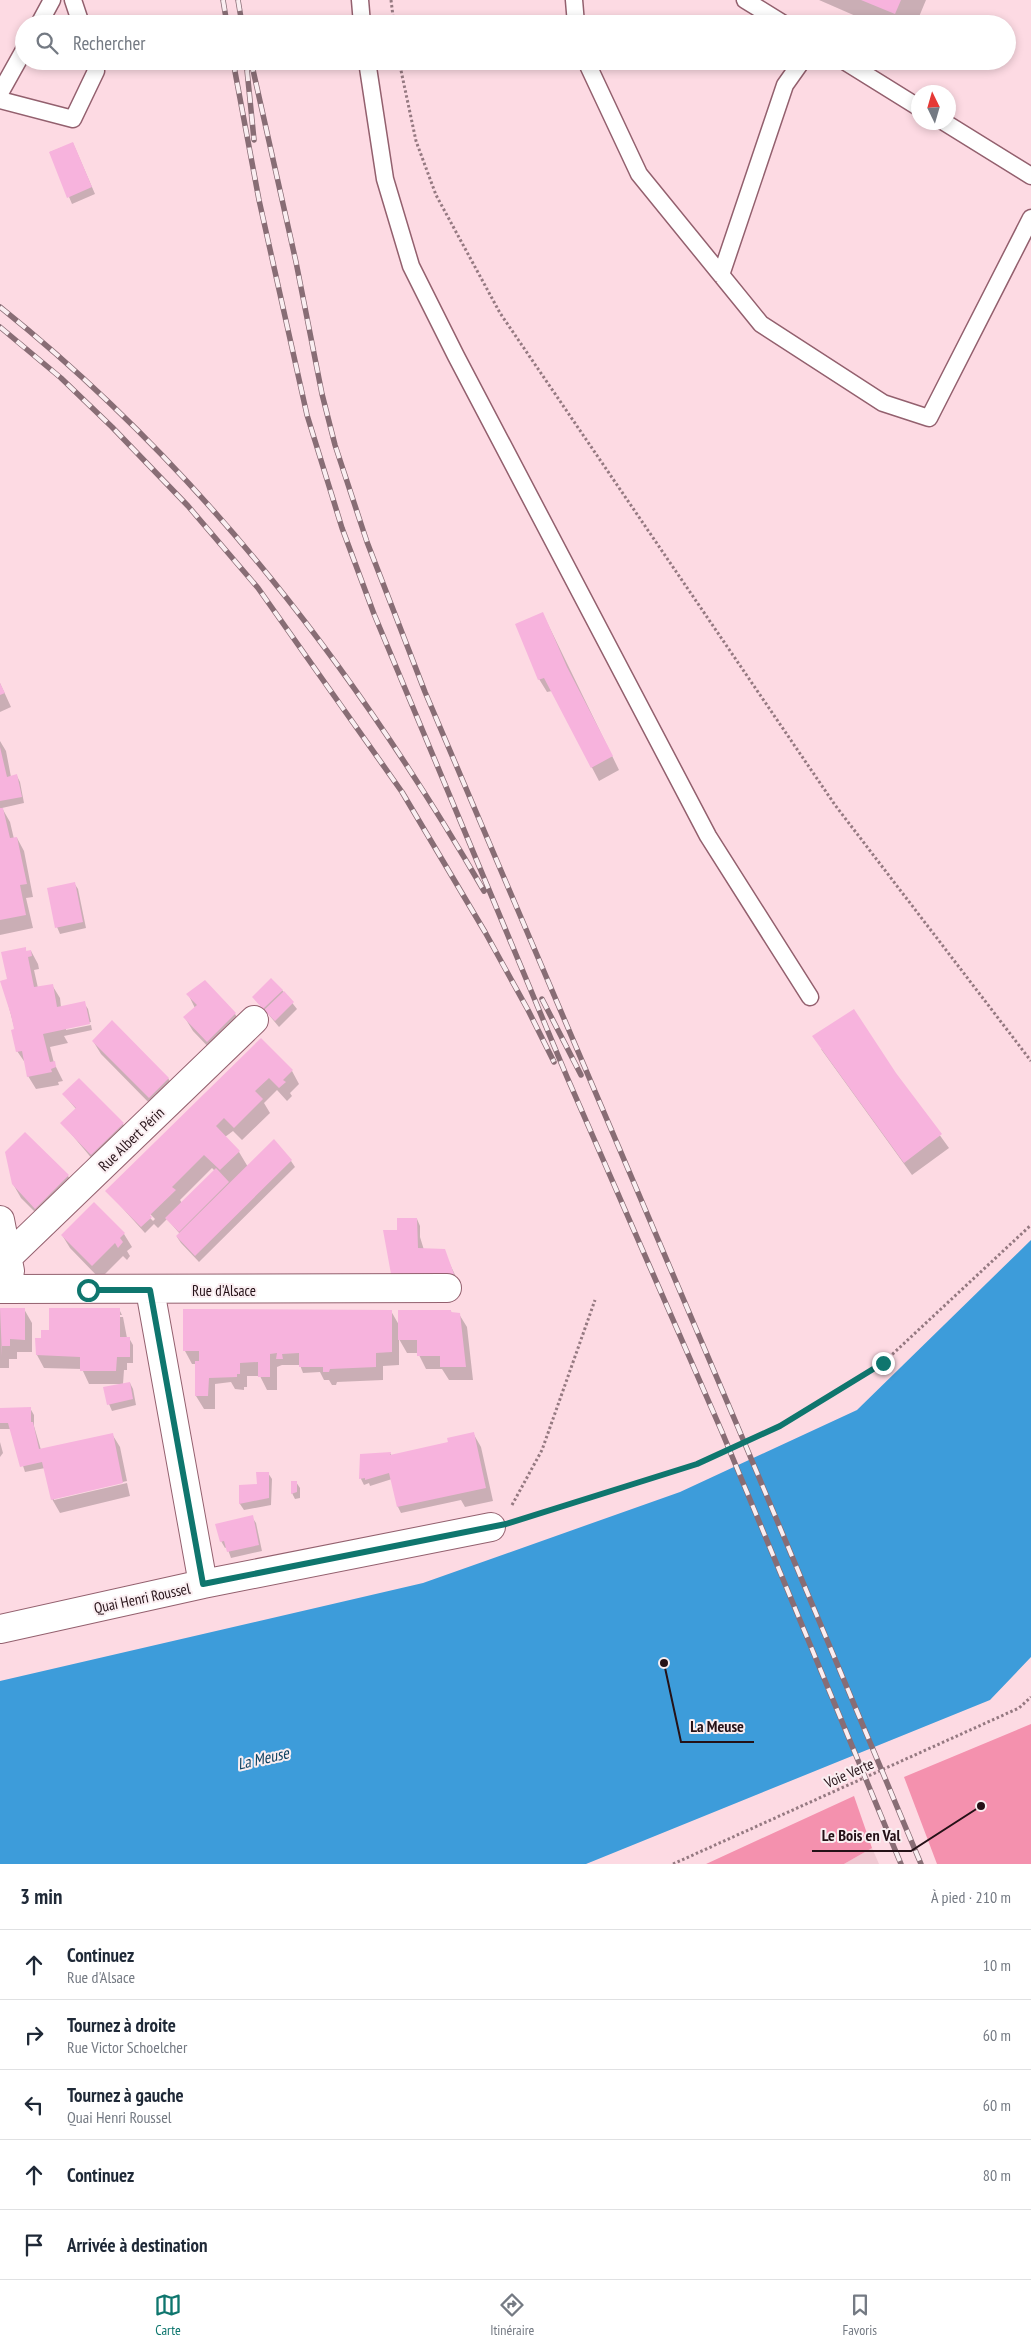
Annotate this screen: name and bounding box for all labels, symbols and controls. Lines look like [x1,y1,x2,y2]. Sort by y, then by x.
search box [15,15,1016,70]
icon: search [33,29,61,57]
text: Rechercher [73,31,145,55]
north arrow [911,85,956,130]
street label: Rue Albert Périn [94,1103,168,1175]
route start [77,1279,100,1302]
street label: Rue d'Alsace [192,1281,256,1300]
route end [872,1352,895,1375]
street label: Quai Henri Roussel [92,1578,192,1617]
callout: La Meuse [681,1711,754,1742]
text: La Meuse [690,1716,744,1736]
water label: La Meuse [235,1742,292,1774]
street label: Voie Verte [820,1754,877,1793]
callout: Le Bois en Val [812,1820,911,1851]
text: Le Bois en Val [822,1825,900,1845]
text: 3 min [20,1883,62,1910]
text: À pied · 210 m [931,1887,1011,1907]
text: Continuez [67,1943,134,1967]
icon: ahead [20,1951,48,1979]
text: 10 m [983,1955,1011,1975]
text: Rue d'Alsace [67,1967,135,1987]
text: Tournez à droite [67,2013,176,2037]
icon: right [20,2021,48,2049]
text: 60 m [983,2025,1011,2045]
text: Rue Victor Schoelcher [67,2037,187,2057]
text: Tournez à gauche [67,2083,184,2107]
icon: left [20,2091,48,2119]
text: 60 m [983,2095,1011,2115]
text: Quai Henri Roussel [67,2107,172,2127]
icon: ahead [20,2161,48,2189]
text: Continuez [67,2163,134,2187]
text: 80 m [983,2165,1011,2185]
icon: arrive [20,2231,48,2259]
text: Arrivée à destination [67,2233,208,2257]
tab: Carte [154,2291,182,2339]
tab: Itinéraire [490,2291,534,2339]
tab: Favoris [842,2291,877,2339]

